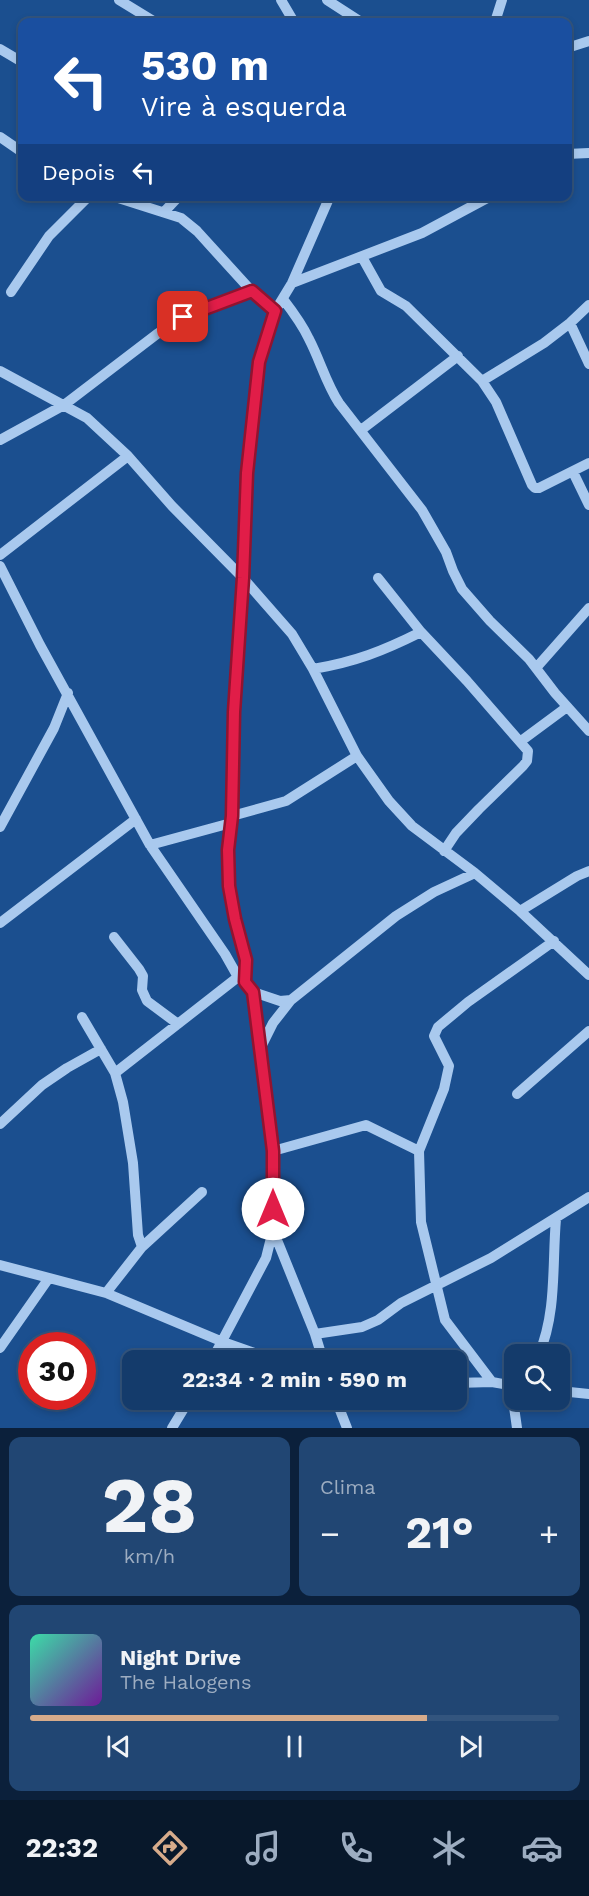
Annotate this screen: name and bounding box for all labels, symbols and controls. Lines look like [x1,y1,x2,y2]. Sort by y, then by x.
text: 530 m [141,41,269,90]
icon: left [42,42,120,120]
text: Vire à esquerda [141,91,347,123]
icon: left [127,156,160,189]
text: Depois [42,160,115,185]
pin [157,291,208,342]
icon: arrive [166,300,199,333]
position arrow [241,1177,305,1241]
speed limit sign: 30 [18,1332,96,1410]
map controls [504,1344,570,1410]
button: search [504,1344,570,1410]
text: 22:34 · 2 min · 590 m [182,1367,407,1392]
text: 28 [102,1459,197,1551]
text: Clima [320,1475,376,1499]
text: 21° [405,1506,474,1559]
text: − [320,1514,340,1553]
text: + [539,1514,559,1553]
text: km/h [124,1544,175,1568]
text: Night Drive [120,1645,241,1670]
text: The Halogens [120,1670,252,1694]
icon: previous [102,1730,135,1763]
icon: pause [278,1730,311,1763]
icon: next [454,1730,487,1763]
icon: directions [149,1827,191,1869]
icon: music [242,1827,284,1869]
icon: phone [335,1827,377,1869]
icon: climate [428,1827,470,1869]
icon: car [521,1827,563,1869]
text: 22:32 [26,1832,98,1864]

